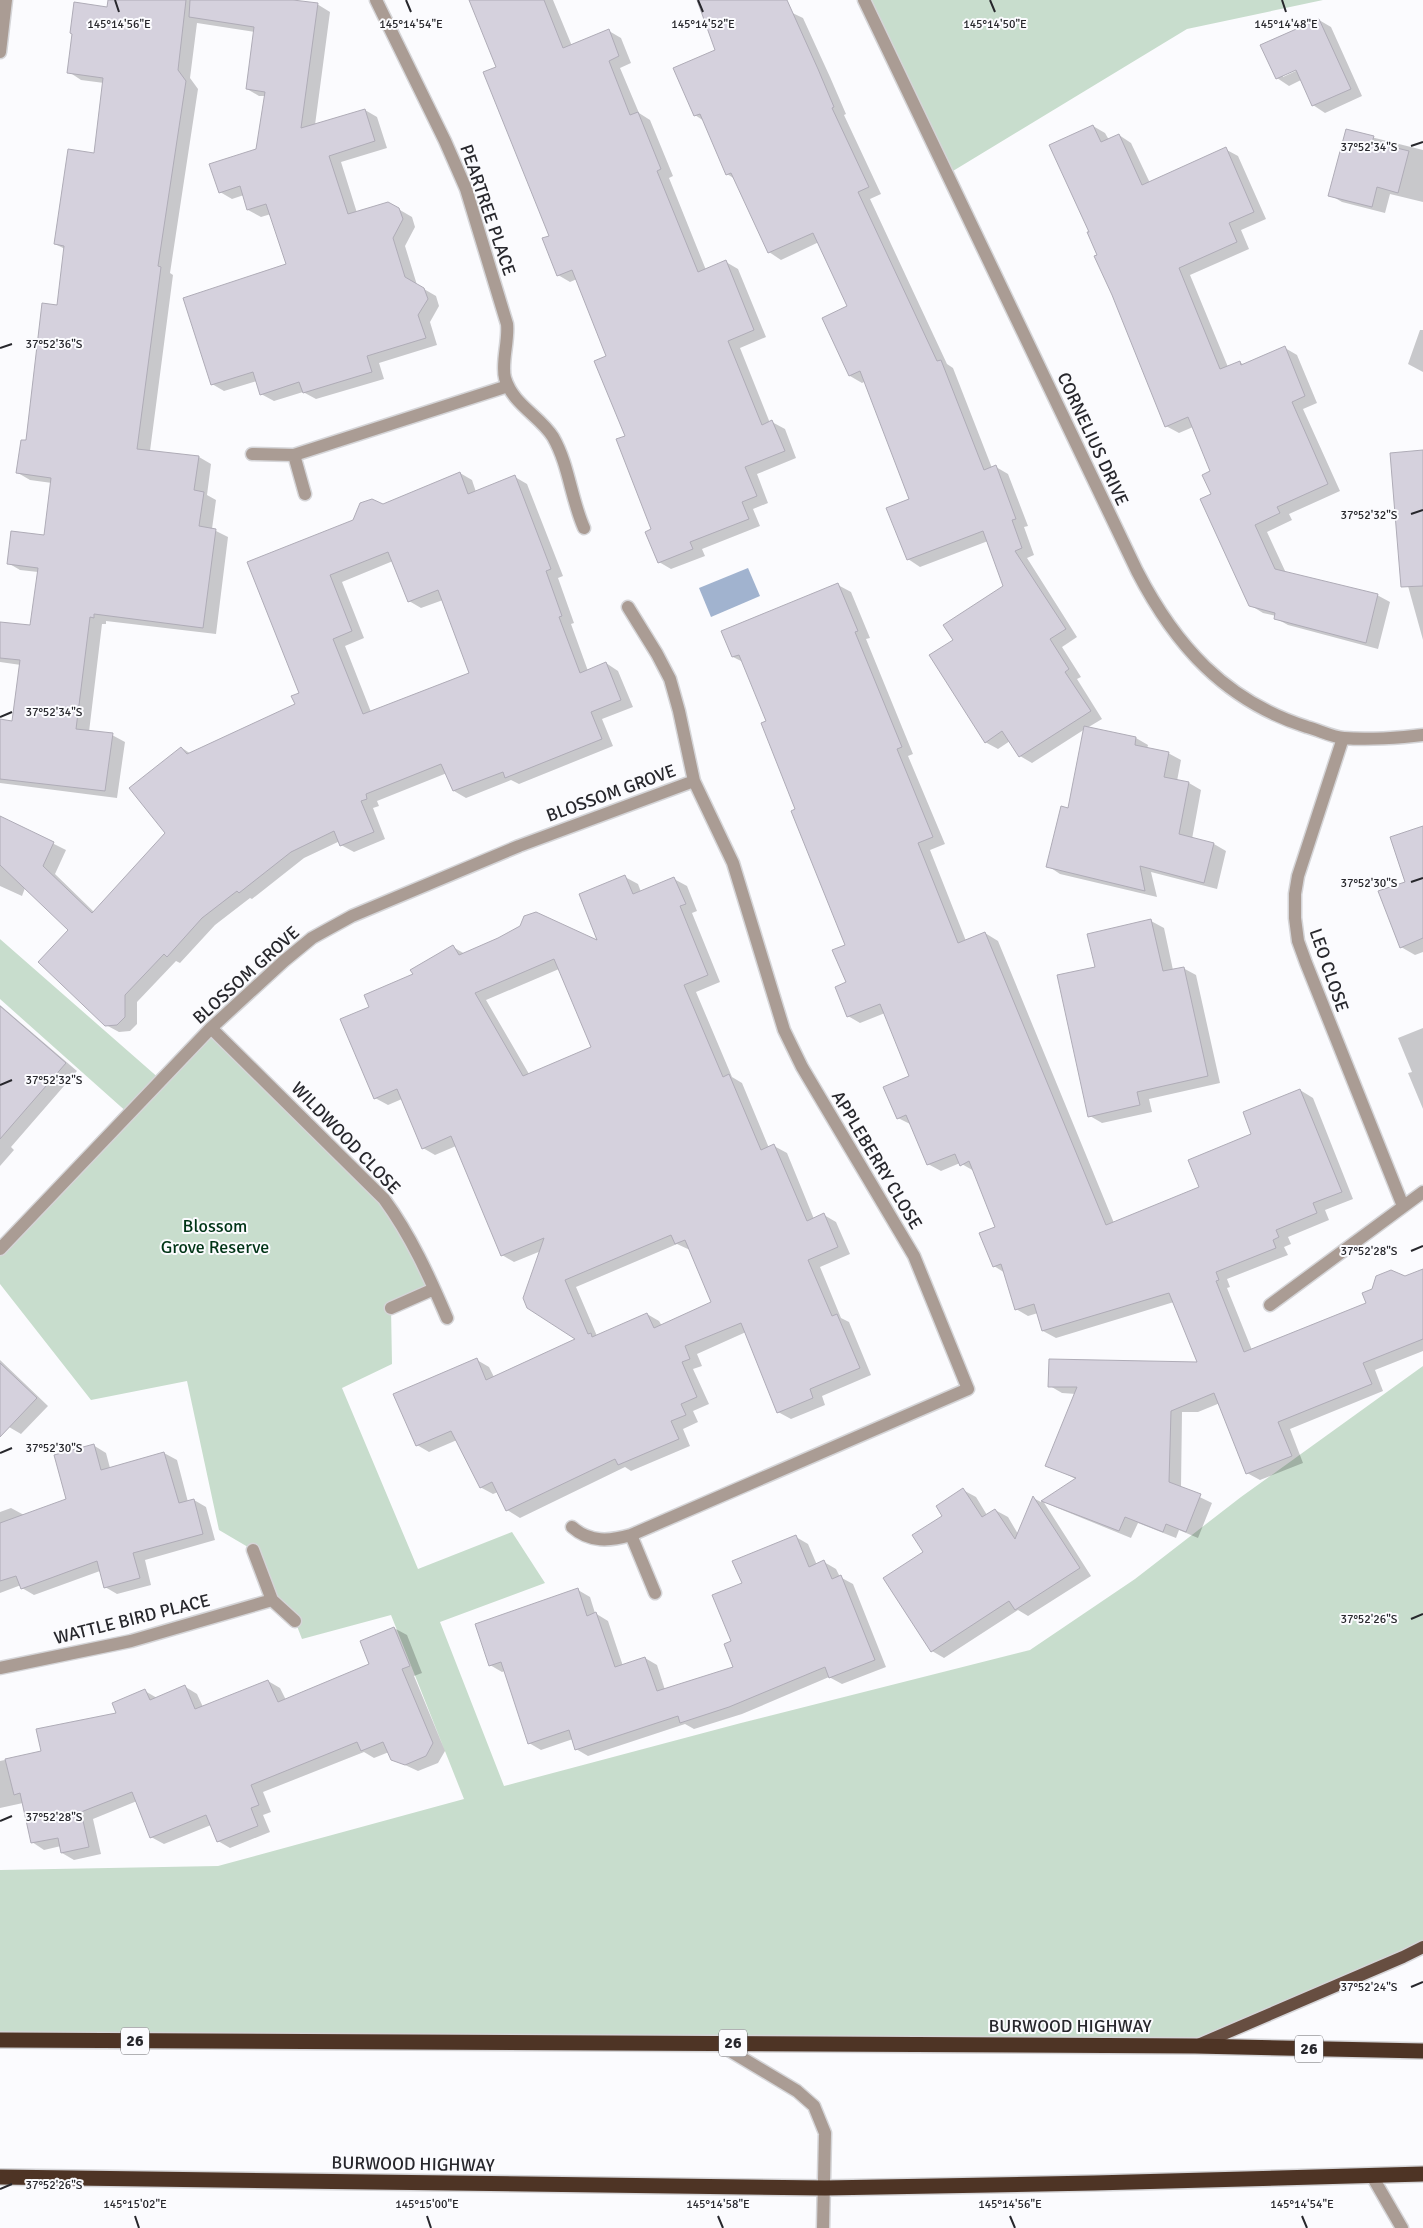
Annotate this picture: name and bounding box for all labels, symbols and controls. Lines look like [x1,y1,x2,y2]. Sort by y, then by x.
text: 145°14'56"E [87,17,151,32]
text: 145°14'54"E [379,17,443,32]
text: 145°14'52"E [671,17,735,32]
text: 145°14'50"E [963,17,1027,32]
text: 145°14'48"E [1254,17,1318,32]
text: 37°52'34"S [1340,140,1398,155]
street label: PEARTREE PLACE [455,142,521,278]
text: 37°52'36"S [25,337,83,352]
street label: CORNELIUS DRIVE [1052,369,1134,509]
text: 37°52'32"S [1340,508,1398,523]
text: 37°52'34"S [25,705,83,720]
street label: BLOSSOM GROVE [543,759,679,827]
text: 37°52'30"S [1340,876,1398,891]
street label: BLOSSOM GROVE [188,921,304,1029]
street label: LEO CLOSE [1304,925,1354,1015]
text: 37°52'32"S [25,1073,83,1088]
street label: WILDWOOD CLOSE [287,1077,405,1199]
street label: APPLEBERRY CLOSE [827,1087,927,1233]
park label: Blossom Grove Reserve [161,1215,269,1258]
text: 37°52'28"S [1340,1244,1398,1259]
text: 37°52'30"S [25,1441,83,1456]
street label: WATTLE BIRD PLACE [52,1589,212,1649]
text: 37°52'26"S [1340,1612,1398,1627]
text: 37°52'28"S [25,1810,83,1825]
text: 37°52'24"S [1340,1980,1398,1995]
street label: BURWOOD HIGHWAY [988,2015,1152,2037]
road number: 26 [121,2028,149,2054]
road number: 26 [719,2030,747,2056]
road number: 26 [1295,2036,1323,2062]
street label: BURWOOD HIGHWAY [331,2152,495,2176]
text: 37°52'26"S [25,2178,83,2193]
text: 145°15'02"E [103,2197,167,2212]
text: 145°15'00"E [395,2197,459,2212]
text: 145°14'58"E [686,2197,750,2212]
text: 145°14'56"E [978,2197,1042,2212]
text: 145°14'54"E [1270,2197,1334,2212]

